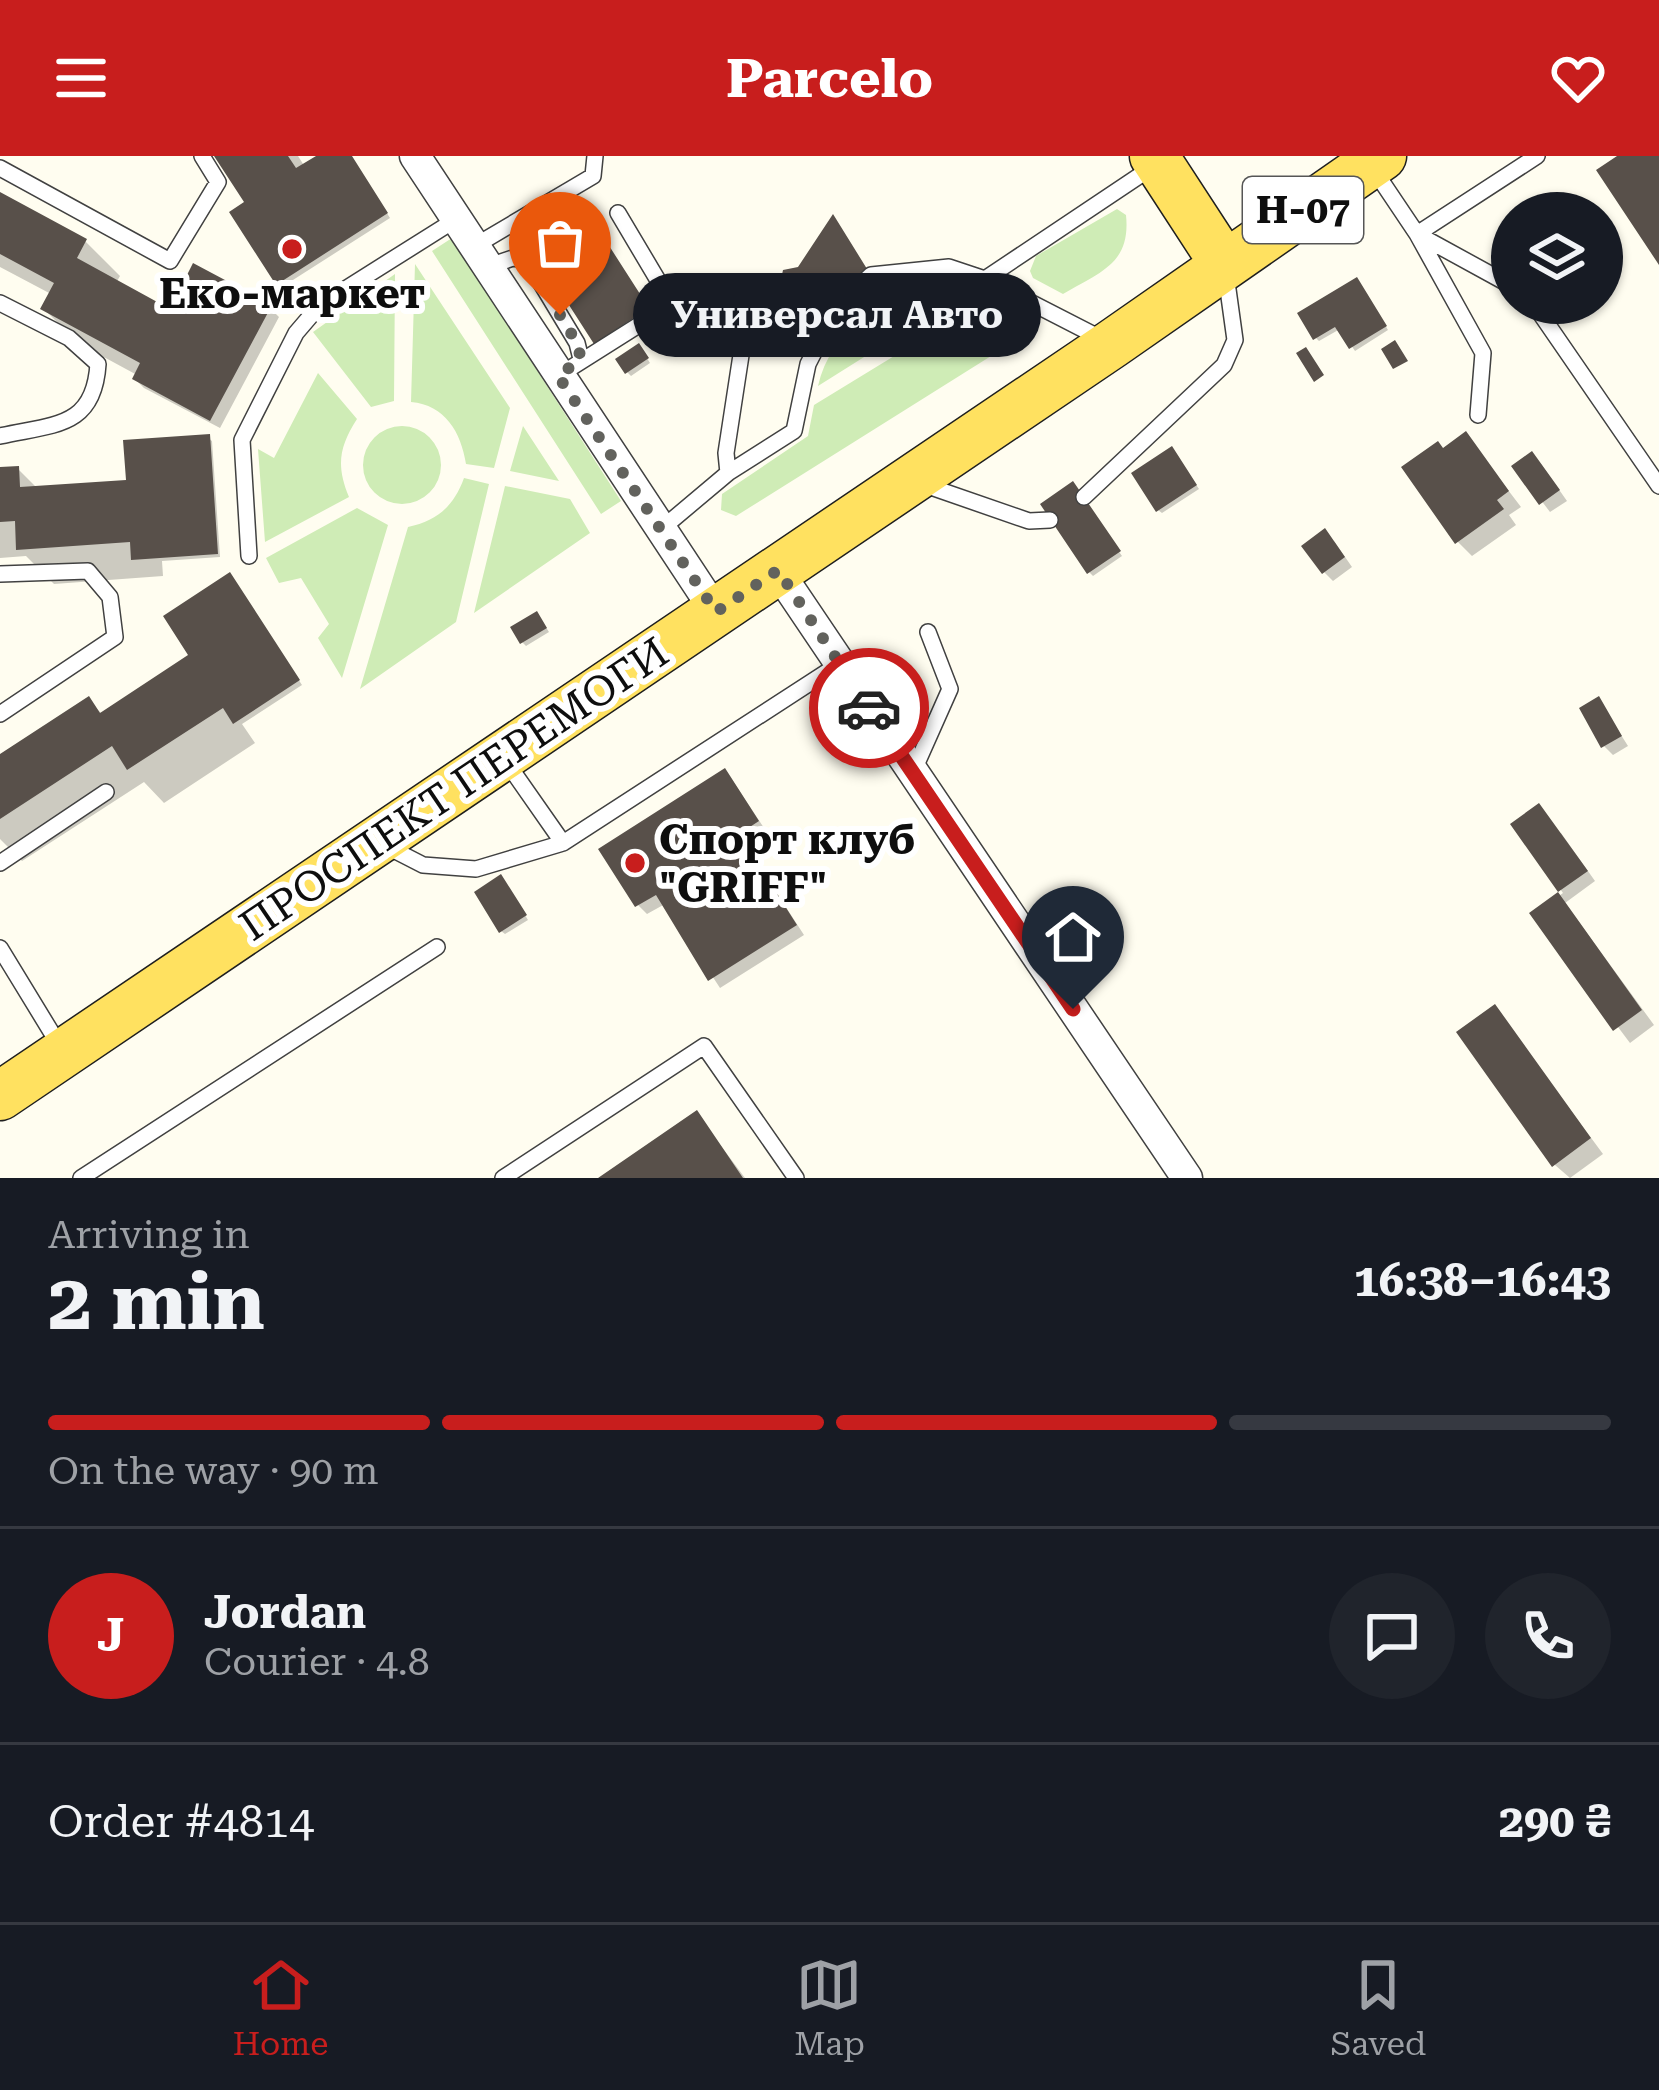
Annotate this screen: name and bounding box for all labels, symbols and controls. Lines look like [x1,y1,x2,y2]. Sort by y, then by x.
icon: menu [48,45,114,111]
icon: heart [1545,45,1611,111]
text: Parcelo [726,47,933,110]
road number: Н-07 [1243,177,1363,243]
pin [509,192,611,315]
map controls [1491,192,1623,324]
button: layers [1491,192,1623,324]
icon: bag [527,210,593,276]
marker: Еко-маркет [279,236,305,262]
place label: Еко-маркет [159,269,425,318]
callout: Универсал Авто [632,273,1040,357]
text: Универсал Авто [671,292,1003,338]
street label: ПРОСПЕКТ ПЕРЕМОГИ [231,627,677,951]
courier [809,648,929,768]
icon: car [836,675,902,741]
place label: Спорт клуб "GRIFF" [659,815,915,912]
marker: Спорт клуб "GRIFF" [622,850,648,876]
pin [1022,886,1124,1009]
icon: home [1040,904,1106,970]
text: Arriving in [48,1212,250,1258]
text: 16:38–16:43 [1354,1254,1611,1307]
text: 2 min [48,1257,265,1348]
text: On the way · 90 m [48,1448,379,1494]
button: chat [1329,1573,1455,1699]
button: phone [1485,1573,1611,1699]
text: Jordan [204,1586,366,1639]
text: J [97,1609,125,1662]
text: Courier · 4.8 [204,1639,430,1685]
text: Order #4814 [48,1795,314,1848]
text: 290 ₴ [1499,1795,1611,1848]
tab: Home [233,1952,328,2063]
tab: Map [794,1952,865,2063]
tab: Saved [1330,1952,1426,2063]

